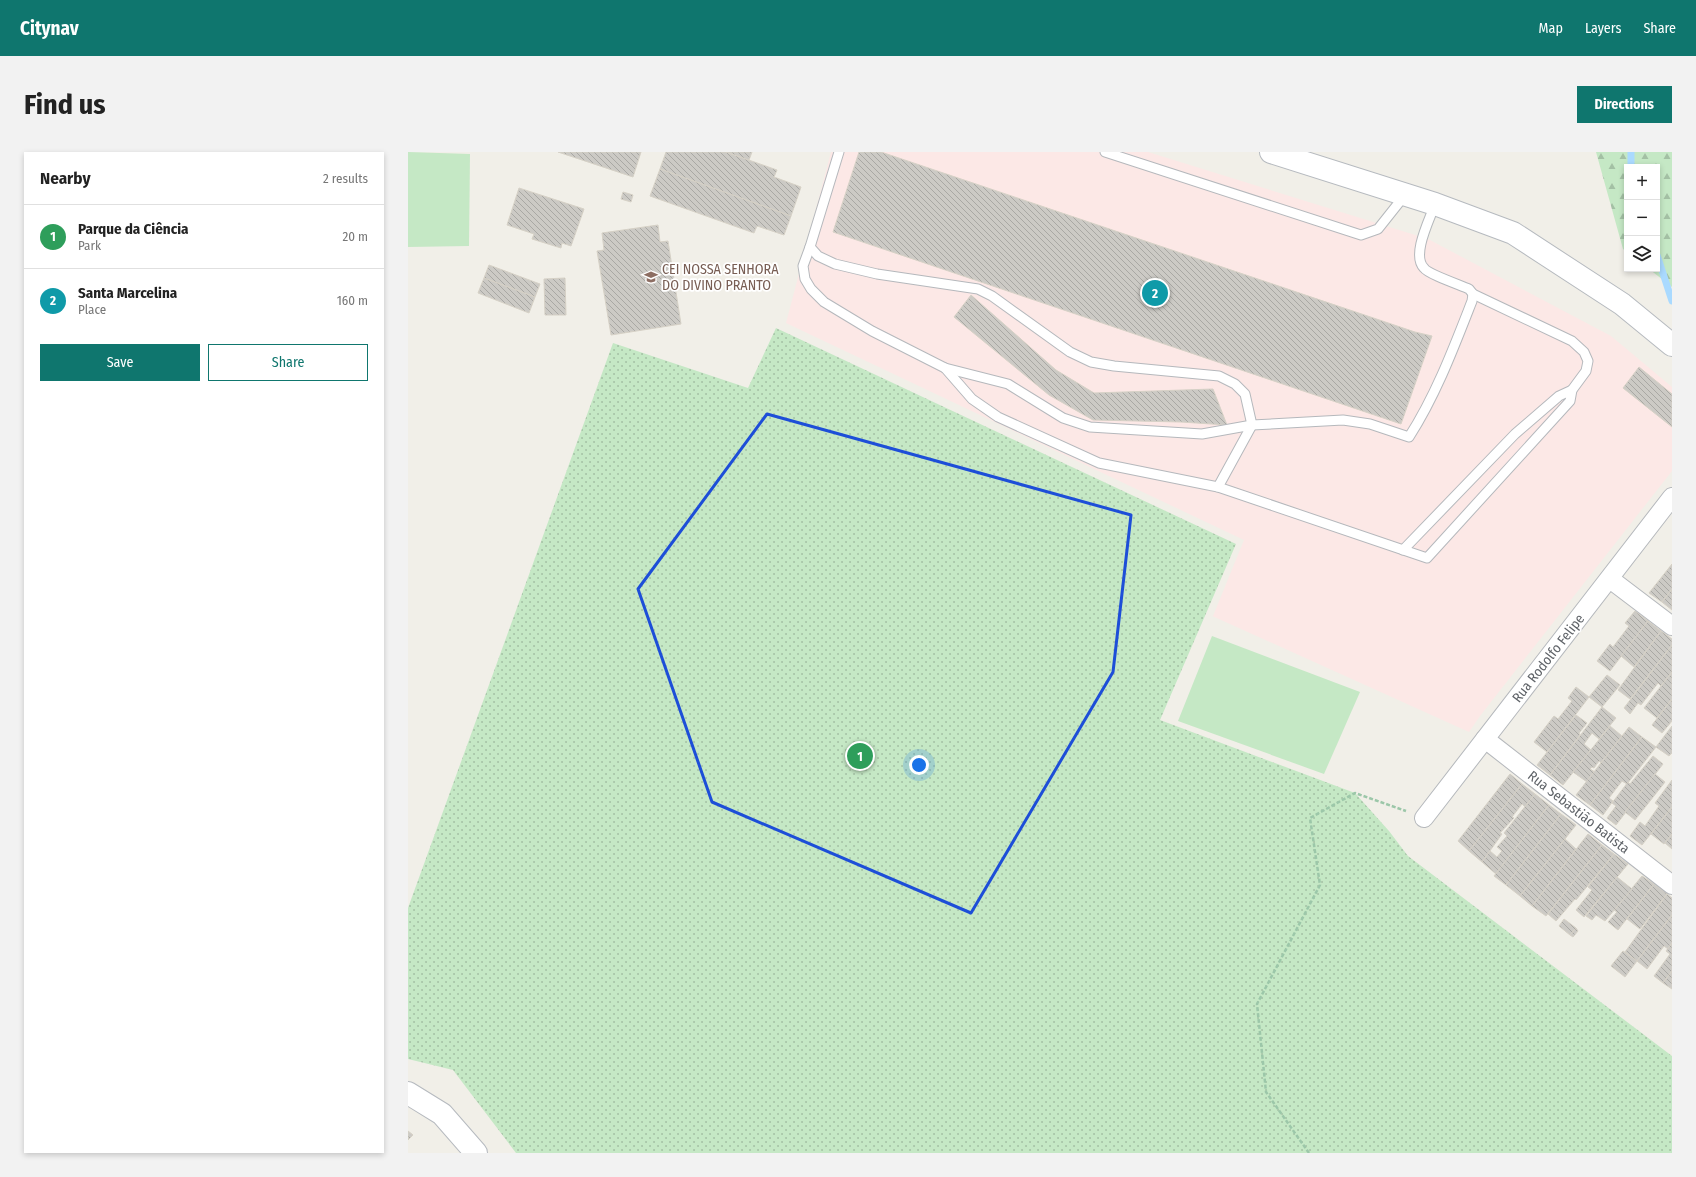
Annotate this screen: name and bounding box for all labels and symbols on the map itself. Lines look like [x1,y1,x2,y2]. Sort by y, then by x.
place label: CEI NOSSA SENHORA DO DIVINO PRANTO [662,261,779,294]
school or university icon: CEI NOSSA SENHORA DO DIVINO PRANTO [643,269,659,285]
pin: 2 [1142,278,1168,308]
street label: Rua Rodolfo Felipe [1509,611,1588,706]
pin: 1 [847,741,873,771]
your location [909,755,929,775]
street label: Rua Sebastião Batista [1524,767,1633,858]

